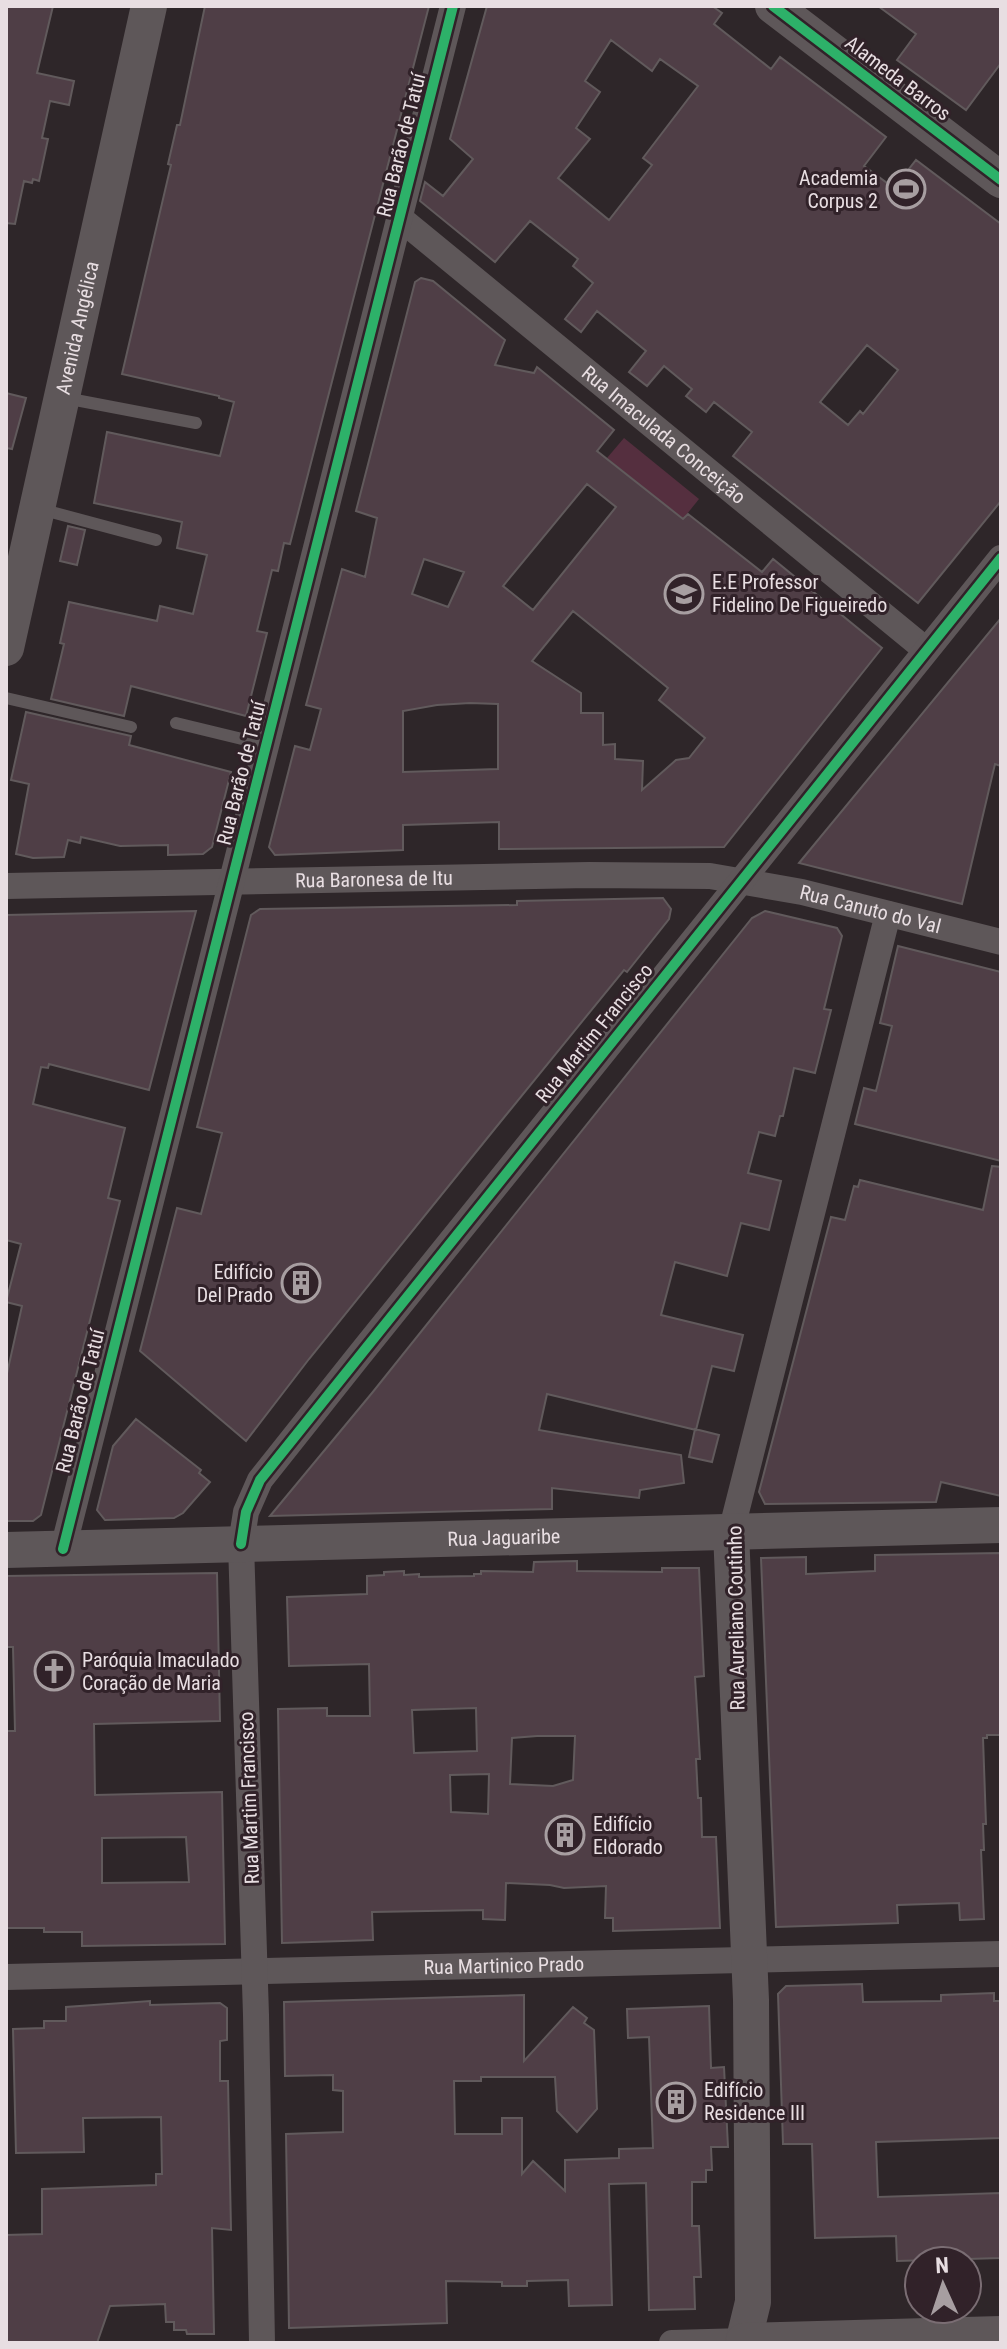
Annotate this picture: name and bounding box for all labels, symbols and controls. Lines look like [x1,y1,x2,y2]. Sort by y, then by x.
street label: Alameda Barros [841,31,955,125]
street label: Rua Barão de Tatuí [372,69,431,219]
place label: Academia Corpus 2 [799,166,878,213]
sports icon: Academia Corpus 2 [885,168,927,210]
street label: Avenida Angélica [51,259,104,397]
street label: Rua Imaculada Conceição [577,361,750,509]
place label: E.E Professor Fidelino De Figueiredo [712,570,887,617]
school or university icon: E.E Professor Fidelino De Figueiredo [663,573,705,615]
street label: Rua Barão de Tatuí [212,697,271,847]
street label: Rua Baronesa de Itu [295,866,453,893]
street label: Rua Canuto do Val [797,880,943,938]
street label: Rua Martim Francisco [530,958,658,1108]
place label: Edifício Del Prado [197,1260,273,1307]
building icon: Edifício Del Prado [280,1262,322,1304]
street label: Rua Barão de Tatuí [51,1325,110,1475]
street label: Rua Jaguaribe [447,1524,561,1551]
street label: Rua Aureliano Coutinho [722,1525,750,1711]
place label: Paróquia Imaculado Coração de Maria [82,1648,240,1695]
church icon: Paróquia Imaculado Coração de Maria [33,1650,75,1692]
street label: Rua Martim Francisco [234,1711,264,1885]
place label: Edifício Eldorado [593,1812,663,1859]
building icon: Edifício Eldorado [544,1814,586,1856]
street label: Rua Martinico Prado [423,1952,585,1979]
place label: Edifício Residence III [704,2078,805,2125]
building icon: Edifício Residence III [655,2081,697,2123]
north arrow [903,2245,983,2325]
text: N [935,2253,949,2278]

